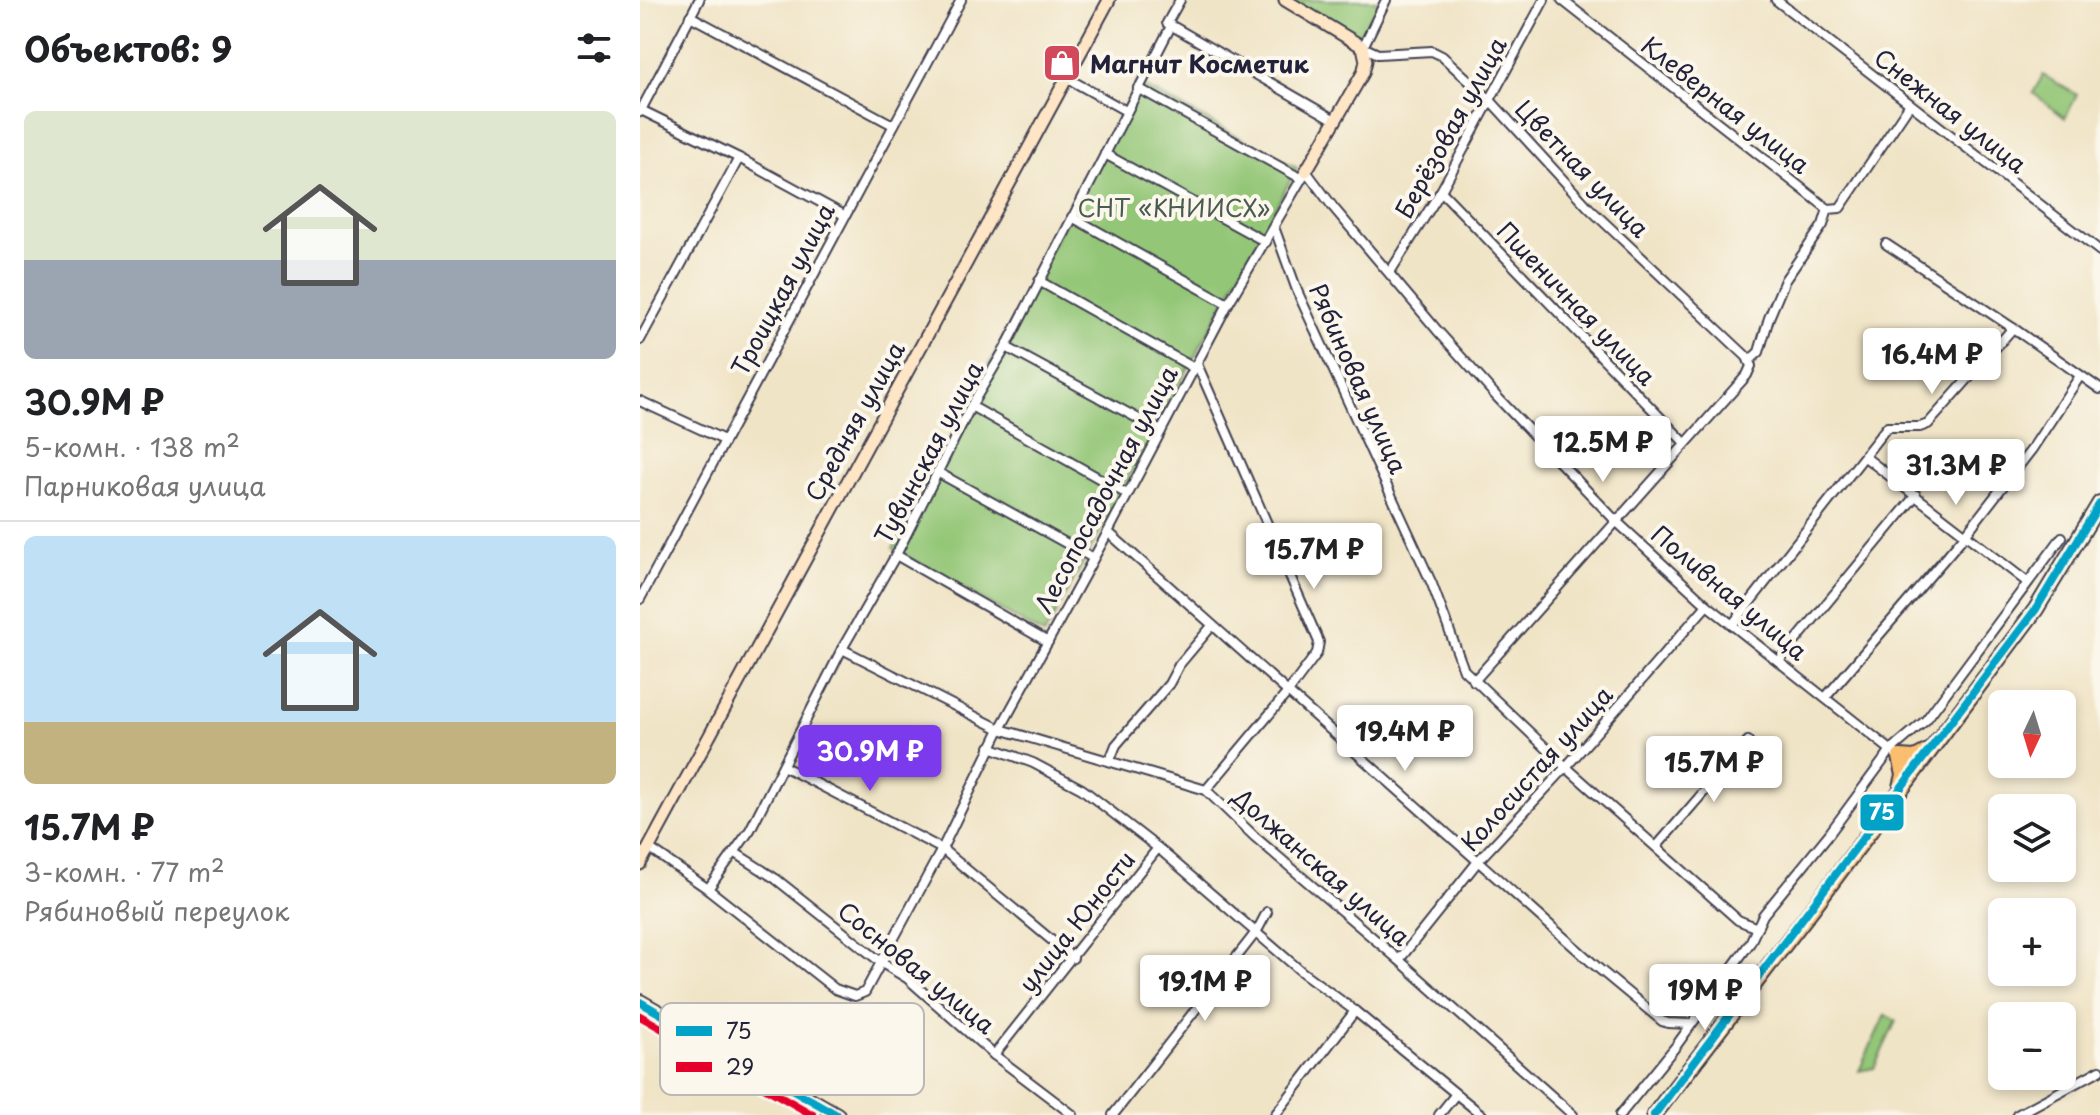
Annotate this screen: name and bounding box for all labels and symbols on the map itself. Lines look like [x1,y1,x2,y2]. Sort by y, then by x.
street label: Клеверная улица [1634,27,1818,181]
street label: Берёзовая улица [1385,30,1515,224]
street label: Снежная улица [1867,39,2035,181]
shop icon: Магнит Косметик [1041,42,1083,84]
place label: Магнит Косметик [1090,45,1309,81]
street label: Цветная улица [1508,91,1658,245]
park label: СНТ «КНИИСХ» [1078,189,1270,225]
street label: Троицкая улица [721,196,843,382]
street label: Пшеничная улица [1489,213,1665,393]
street label: Рябиновая улица [1301,277,1417,479]
pin: 16.4M ₽ [1858,328,2006,396]
street label: Средняя улица [795,335,913,507]
street label: Тувинская улица [865,354,991,550]
street label: Лесопосадочная улица [1024,359,1186,619]
pin: 12.5M ₽ [1529,416,1677,484]
pin: 31.3M ₽ [1882,439,2030,507]
street label: Поливная улица [1644,516,1816,668]
pin: 15.7M ₽ [1240,523,1388,591]
street label: Колосистая улица [1452,677,1620,859]
north arrow [1988,690,2076,778]
pin: 19.4M ₽ [1331,705,1479,773]
pin: 30.9M ₽ [796,725,944,793]
pin: 15.7M ₽ [1640,736,1788,804]
street label: Должанская улица [1225,778,1419,953]
line badge: 75 [1859,793,1905,832]
text: 75 [1869,794,1895,827]
street label: улица Юности [1009,843,1143,999]
street label: Сосновая улица [831,892,1003,1042]
pin: 19.1M ₽ [1131,955,1279,1023]
pin: 19M ₽ [1649,964,1761,1032]
legend [660,1003,924,1095]
text: 75 [726,1013,752,1046]
text: 29 [726,1049,754,1082]

